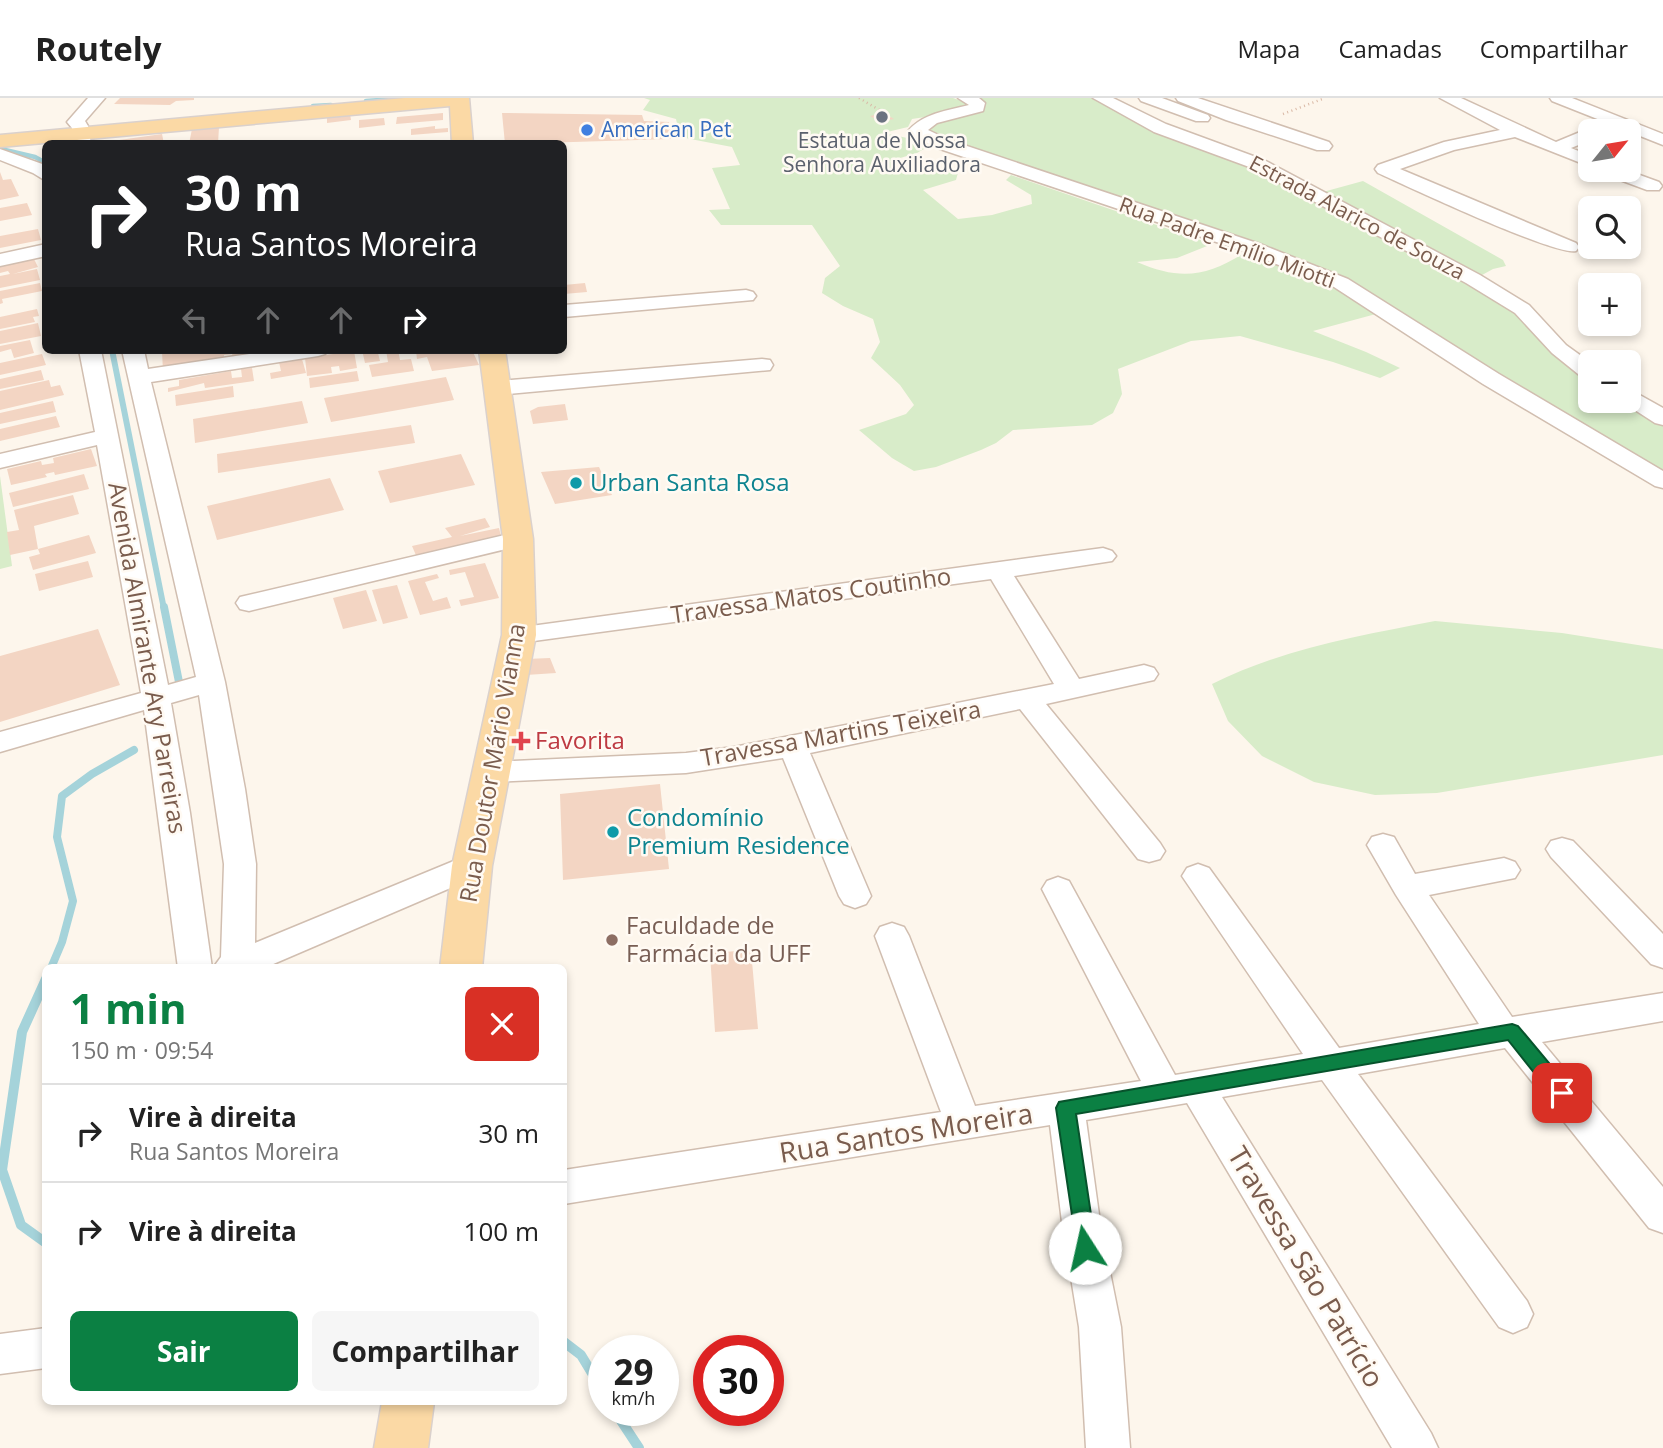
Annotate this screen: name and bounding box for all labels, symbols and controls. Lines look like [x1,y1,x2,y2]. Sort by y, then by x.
text: Routely [35,26,162,71]
text: Mapa [1237,32,1300,65]
text: Camadas [1338,32,1442,65]
text: Compartilhar [1480,32,1628,65]
marker: Estatua de Nossa Senhora Auxiliadora [874,109,890,125]
place label: American Pet [601,115,731,143]
north arrow [1578,119,1642,182]
map controls [1578,119,1641,413]
marker: American Pet [579,122,595,138]
place label: Estatua de Nossa Senhora Auxiliadora [783,126,981,178]
street label: Estrada Alarico de Souza [1245,148,1470,286]
text: 30 m [185,159,302,225]
icon: right [70,168,161,259]
street label: Rua Padre Emílio Miotti [1115,190,1339,294]
button: search [1578,196,1641,259]
text: Rua Santos Moreira [185,222,478,265]
button: + [1578,273,1641,336]
icon: left [176,301,214,339]
icon: ahead [249,301,287,339]
icon: ahead [322,301,360,339]
icon: right [395,301,433,339]
button: − [1578,350,1641,413]
place label: Urban Santa Rosa [590,465,790,498]
marker: Urban Santa Rosa [568,475,584,491]
street label: Avenida Almirante Ary Parreiras [101,480,196,836]
street label: Travessa Matos Coutinho [669,559,953,631]
street label: Rua Doutor Mário Vianna [451,621,532,905]
street label: Travessa Martins Teixeira [698,692,983,773]
place label: Favorita [535,723,625,756]
marker: Favorita [513,733,529,749]
place label: Condomínio Premium Residence [627,800,850,861]
marker: Condomínio Premium Residence [605,824,621,840]
place label: Faculdade de Farmácia da UFF [626,908,811,969]
marker: Faculdade de Farmácia da UFF [604,932,620,948]
text: 1 min [70,979,187,1036]
button: close [465,987,539,1061]
text: 150 m · 09:54 [70,1034,213,1066]
pin [1532,1063,1592,1123]
icon: arrive [1543,1074,1581,1112]
street label: Rua Santos Moreira [776,1093,1035,1171]
text: Vire à direita [129,1099,297,1135]
icon: right [70,1114,108,1152]
text: 30 m [478,1115,539,1151]
text: Rua Santos Moreira [129,1135,339,1167]
street label: Travessa São Patrício [1220,1139,1394,1394]
position arrow [1048,1211,1122,1285]
icon: right [70,1212,108,1250]
text: Vire à direita [129,1213,297,1249]
text: 100 m [464,1213,539,1249]
button: Sair [70,1311,298,1391]
button: Compartilhar [312,1311,539,1391]
speed limit sign: 30 [693,1335,784,1426]
text: 29 [613,1348,654,1395]
text: km/h [612,1386,655,1410]

